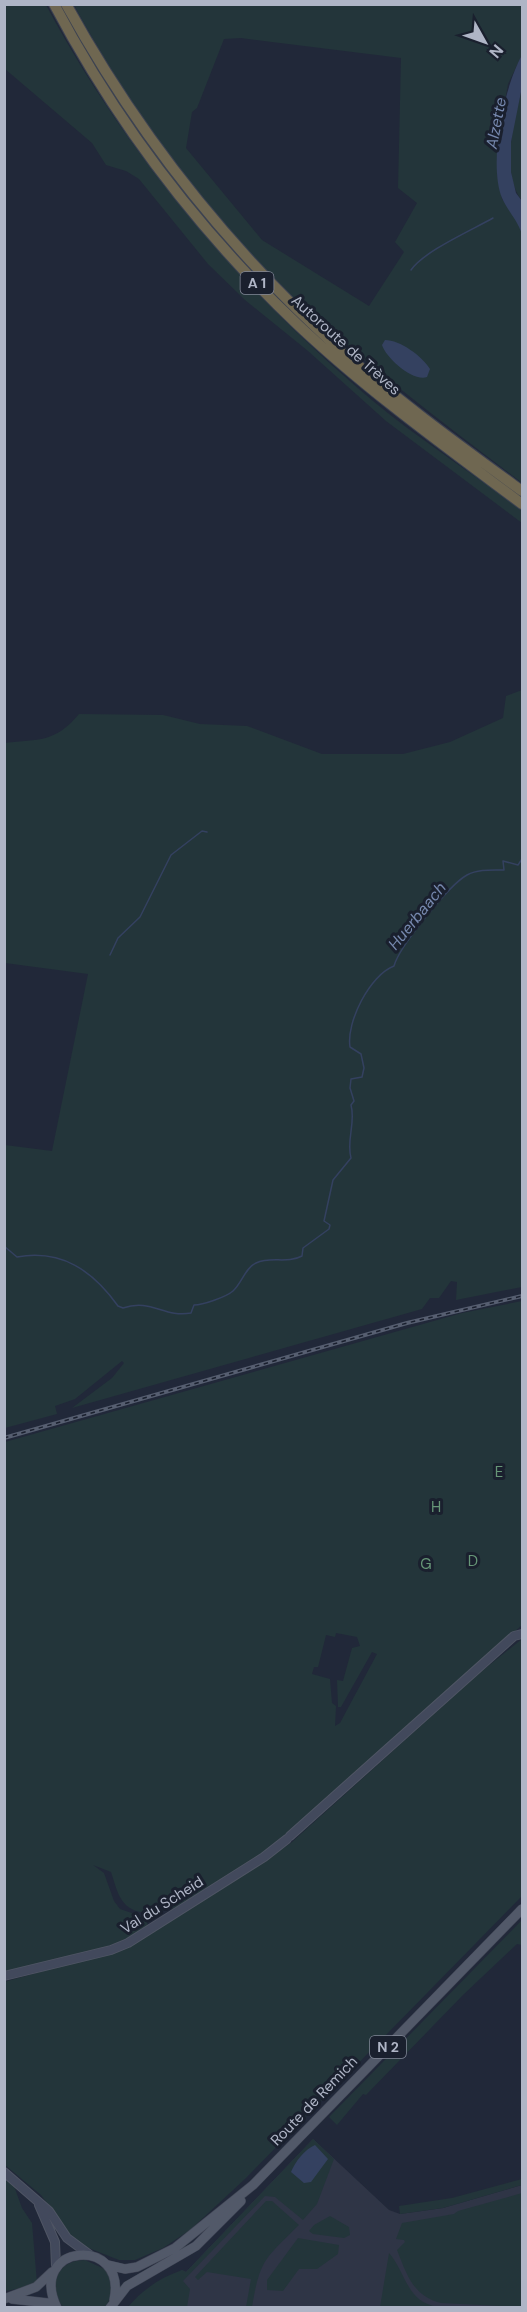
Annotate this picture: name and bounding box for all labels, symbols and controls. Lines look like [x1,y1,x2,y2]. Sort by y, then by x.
north arrow [455,12,515,72]
text: N [484,40,508,63]
water label: Alzette [481,95,511,152]
road number: A 1 [240,272,274,294]
street label: Autoroute de Trèves [287,291,405,399]
water label: Huerbaach [383,878,451,954]
park label: E [495,1462,503,1482]
park label: H [431,1497,441,1517]
park label: D [468,1551,478,1571]
park label: G [420,1554,432,1574]
street label: Val du Scheid [117,1872,207,1938]
road number: N 2 [370,2036,406,2058]
street label: Route de Remich [266,2052,362,2150]

